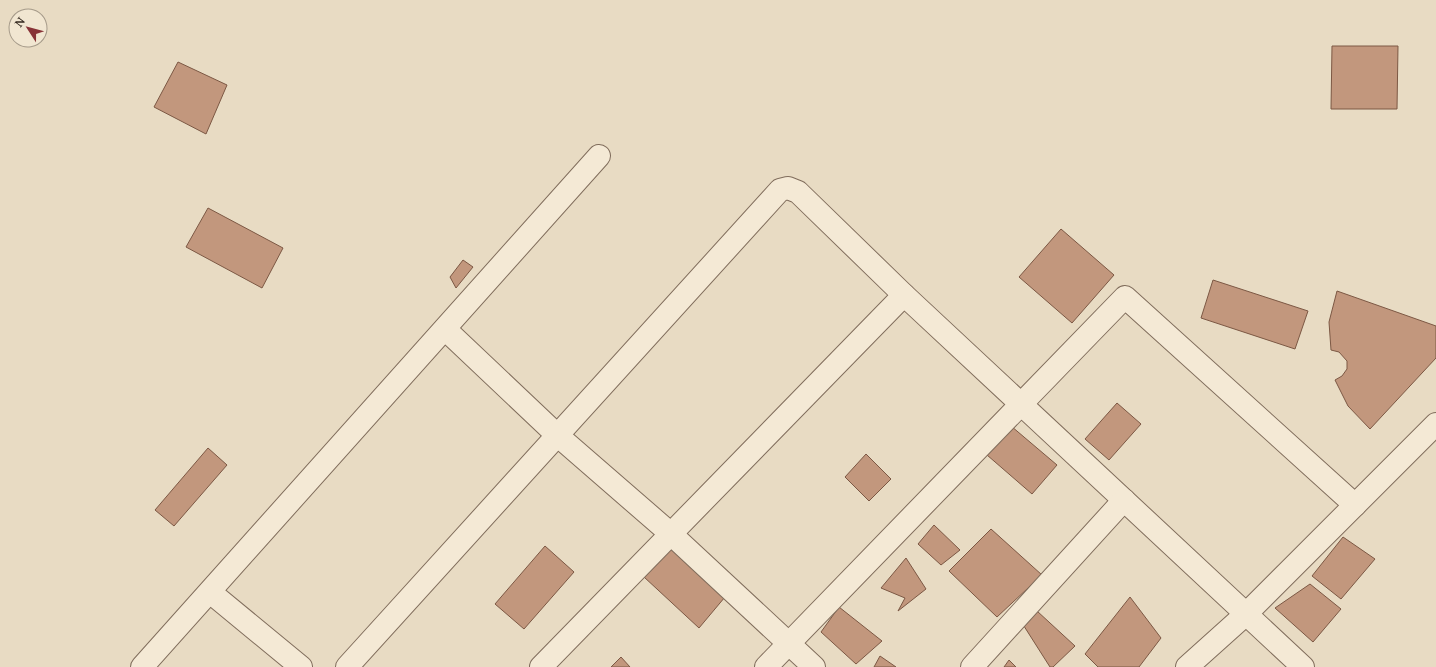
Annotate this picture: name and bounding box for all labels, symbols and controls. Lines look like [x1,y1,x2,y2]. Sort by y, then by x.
north arrow [8,8,48,48]
text: N [11,14,28,30]

